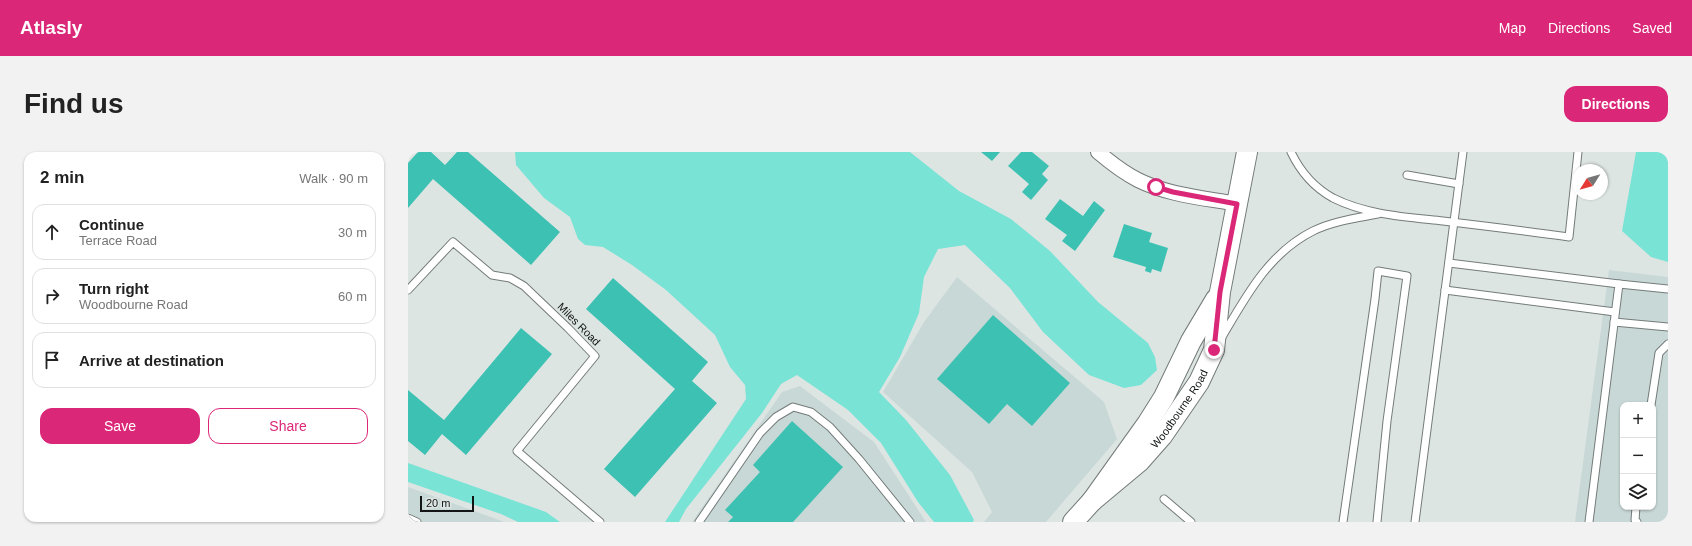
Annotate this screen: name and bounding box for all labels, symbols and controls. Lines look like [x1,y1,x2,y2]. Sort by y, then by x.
text: Atlasly [20,17,82,38]
text: Map [1499,20,1526,36]
text: Directions [1548,20,1610,36]
text: Saved [1632,20,1672,36]
button: Directions [1564,86,1668,122]
text: Find us [24,88,124,119]
north arrow [1572,164,1608,200]
text: 2 min [40,168,84,187]
text: Walk · 90 m [299,171,368,186]
route start [1147,178,1165,196]
text: Continue [79,216,144,233]
icon: ahead [41,221,63,243]
text: 30 m [338,225,367,240]
text: Terrace Road [79,233,157,248]
text: Turn right [79,280,149,297]
icon: right [41,285,63,307]
text: 60 m [338,289,367,304]
text: Woodbourne Road [79,297,188,312]
street label: Miles Road [555,300,603,348]
route end [1205,341,1223,359]
icon: arrive [41,349,63,371]
text: Arrive at destination [79,352,224,369]
street label: Woodbourne Road [1148,368,1210,450]
map controls [1620,402,1656,510]
button: + [1620,402,1656,438]
button: Save [40,408,200,444]
button: Share [208,408,368,444]
button: − [1620,438,1656,474]
button: layers [1620,474,1656,510]
scale bar [420,494,474,513]
text: 20 m [426,497,450,509]

